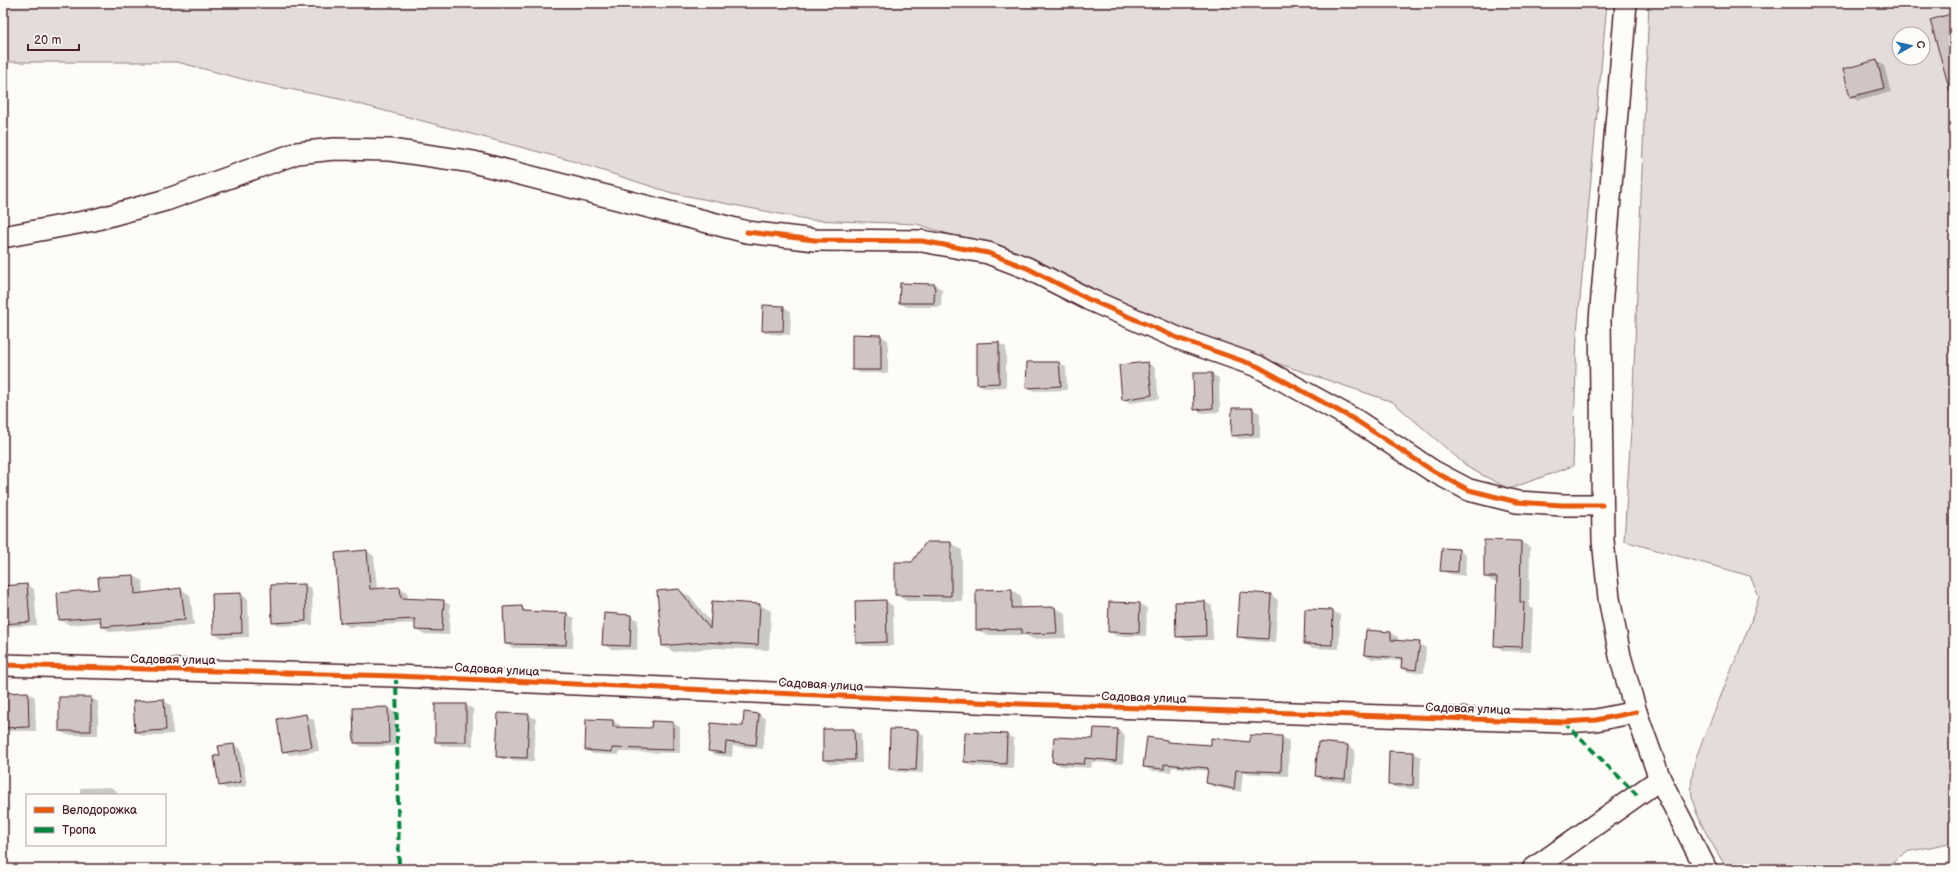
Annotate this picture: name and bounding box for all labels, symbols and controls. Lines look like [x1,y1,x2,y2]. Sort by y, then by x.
scale bar [28,26,79,52]
north arrow [1891,26,1931,66]
text: 20 m [34,33,61,48]
text: С [1913,40,1927,50]
street label: Садовая улица [130,652,216,668]
street label: Садовая улица [454,660,540,680]
street label: Садовая улица [778,675,864,695]
street label: Садовая улица [1101,689,1187,707]
street label: Садовая улица [1425,700,1511,718]
legend [26,794,166,846]
text: Велодорожка [62,803,137,818]
text: Тропа [62,823,96,838]

